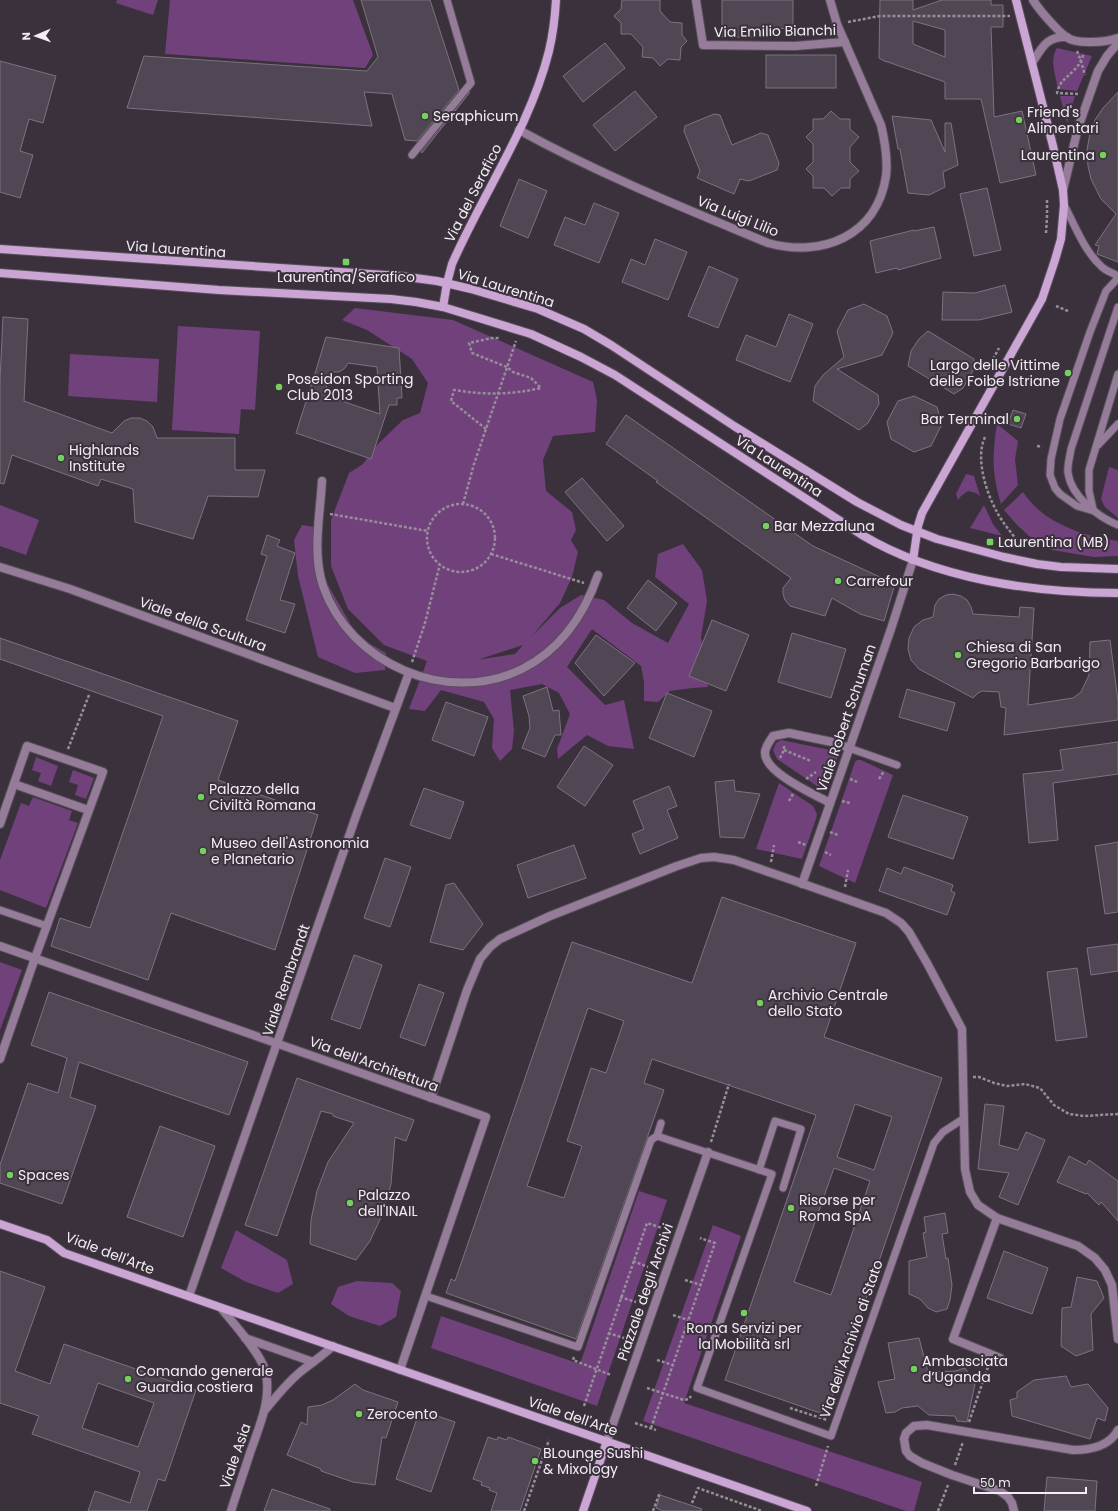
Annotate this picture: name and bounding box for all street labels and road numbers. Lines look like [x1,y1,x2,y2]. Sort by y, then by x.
street label: Via Emilio Bianchi [714,20,836,42]
street label: Via del Serafico [439,140,507,246]
street label: Via Luigi Lilio [694,191,782,241]
street label: Via Laurentina [125,236,227,262]
street label: Via Laurentina [455,264,557,312]
street label: Via Laurentina [731,430,827,502]
street label: Viale della Scultura [136,592,270,656]
street label: Viale Robert Schuman [811,641,881,795]
street label: Viale Rembrandt [257,921,315,1039]
street label: Via dell'Architettura [306,1031,442,1097]
street label: Piazzale degli Archivi [612,1221,678,1363]
street label: Viale dell'Arte [63,1227,158,1279]
street label: Via dell'Archivio di Stato [814,1257,888,1421]
street label: Viale dell'Arte [525,1391,621,1441]
street label: Viale Asia [214,1421,256,1491]

